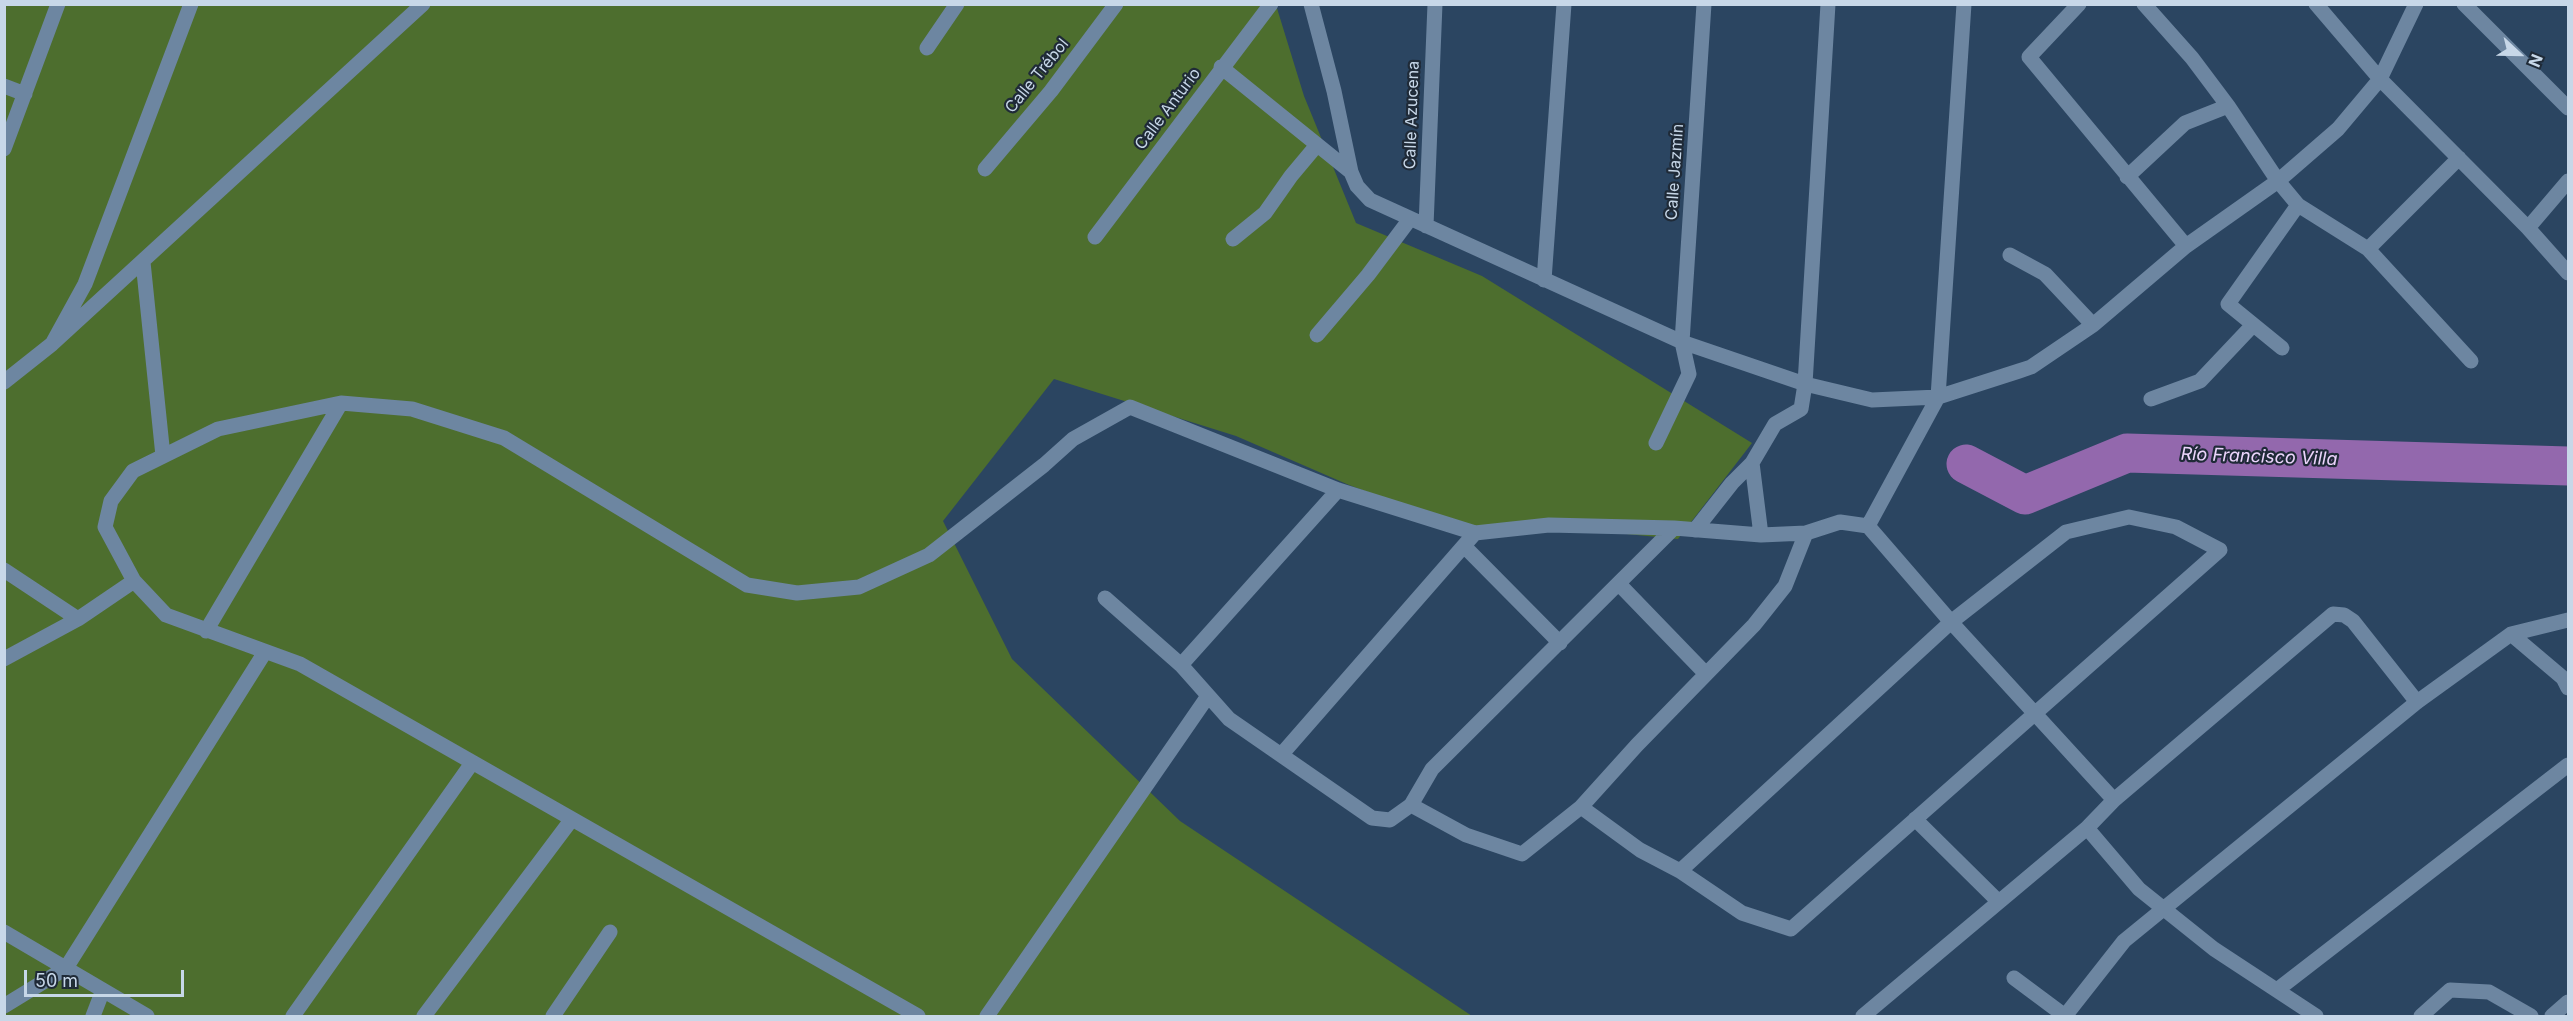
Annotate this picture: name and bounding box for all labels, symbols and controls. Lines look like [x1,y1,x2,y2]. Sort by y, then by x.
north arrow [2489,24,2549,84]
street label: Calle Trébol [1001,35,1073,117]
text: N [2524,51,2547,70]
street label: Calle Azucena [1401,60,1423,170]
street label: Calle Anturio [1131,64,1205,154]
street label: Calle Jazmín [1662,123,1688,221]
water label: Río Francisco Villa [2180,443,2338,471]
scale bar [27,958,188,996]
text: 50 m [35,970,78,991]

